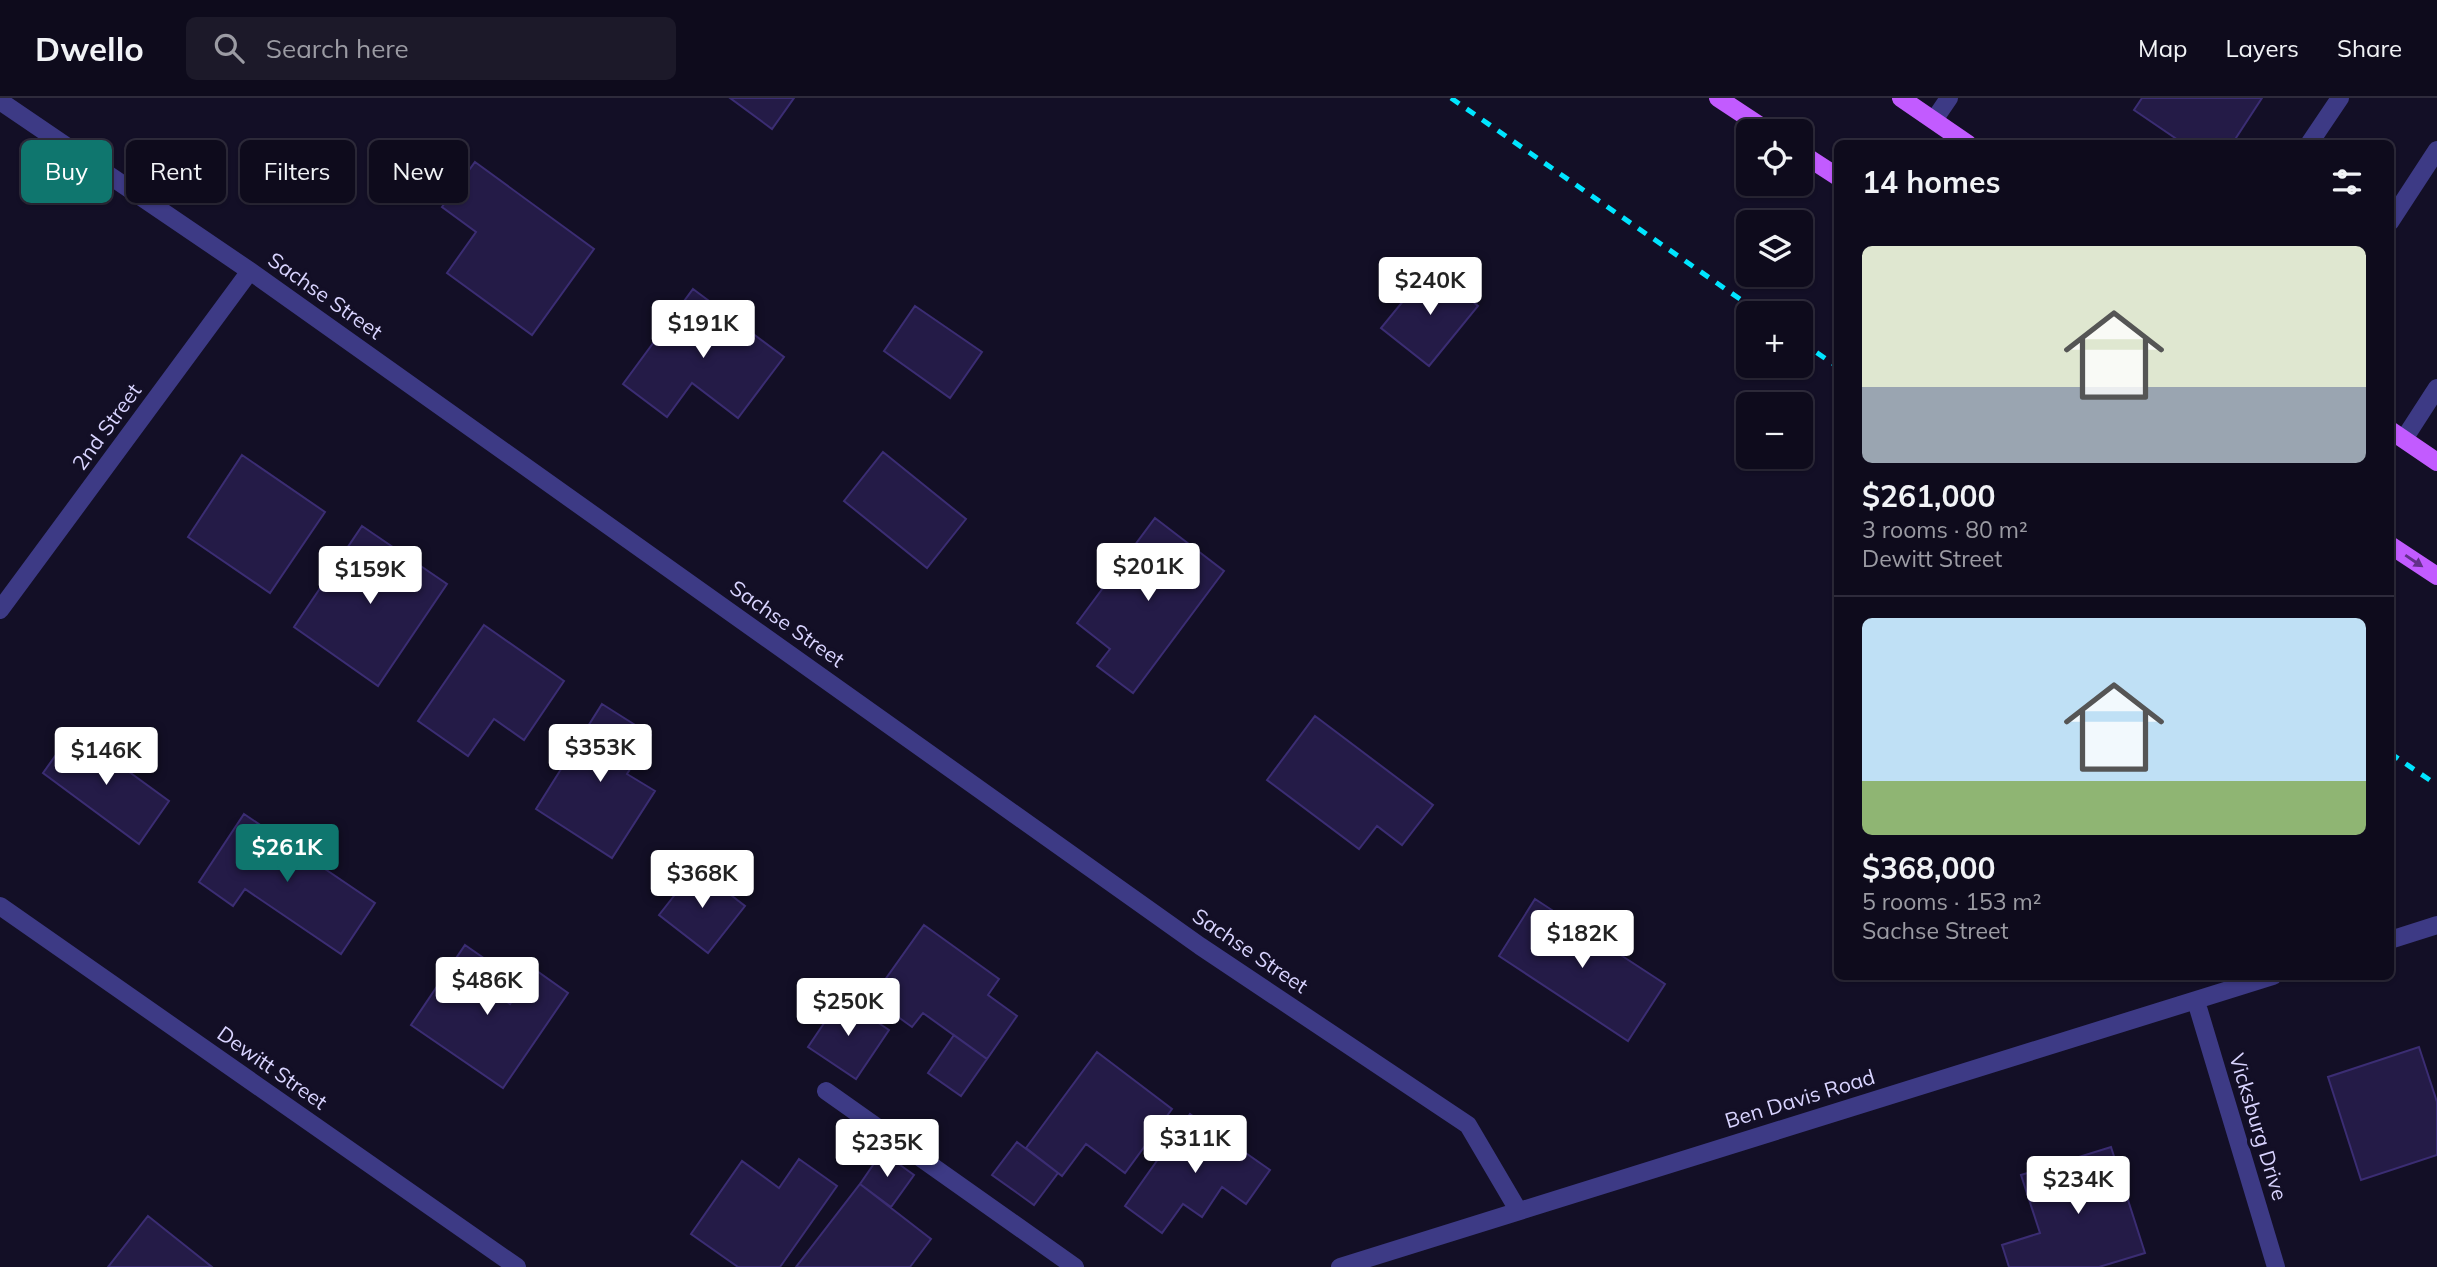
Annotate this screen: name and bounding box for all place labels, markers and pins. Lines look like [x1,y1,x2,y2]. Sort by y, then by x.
pin: $240K [1381,258,1479,317]
pin: $191K [654,300,752,360]
pin: $201K [1099,544,1197,603]
pin: $159K [321,546,419,606]
pin: $353K [551,724,649,784]
pin: $146K [57,728,155,787]
pin: $261K [238,824,336,884]
pin: $368K [653,850,751,910]
pin: $182K [1533,910,1631,970]
pin: $486K [438,958,536,1017]
pin: $250K [799,978,897,1038]
pin: $311K [1146,1116,1244,1175]
pin: $235K [838,1119,936,1179]
pin: $234K [2029,1156,2127,1216]

